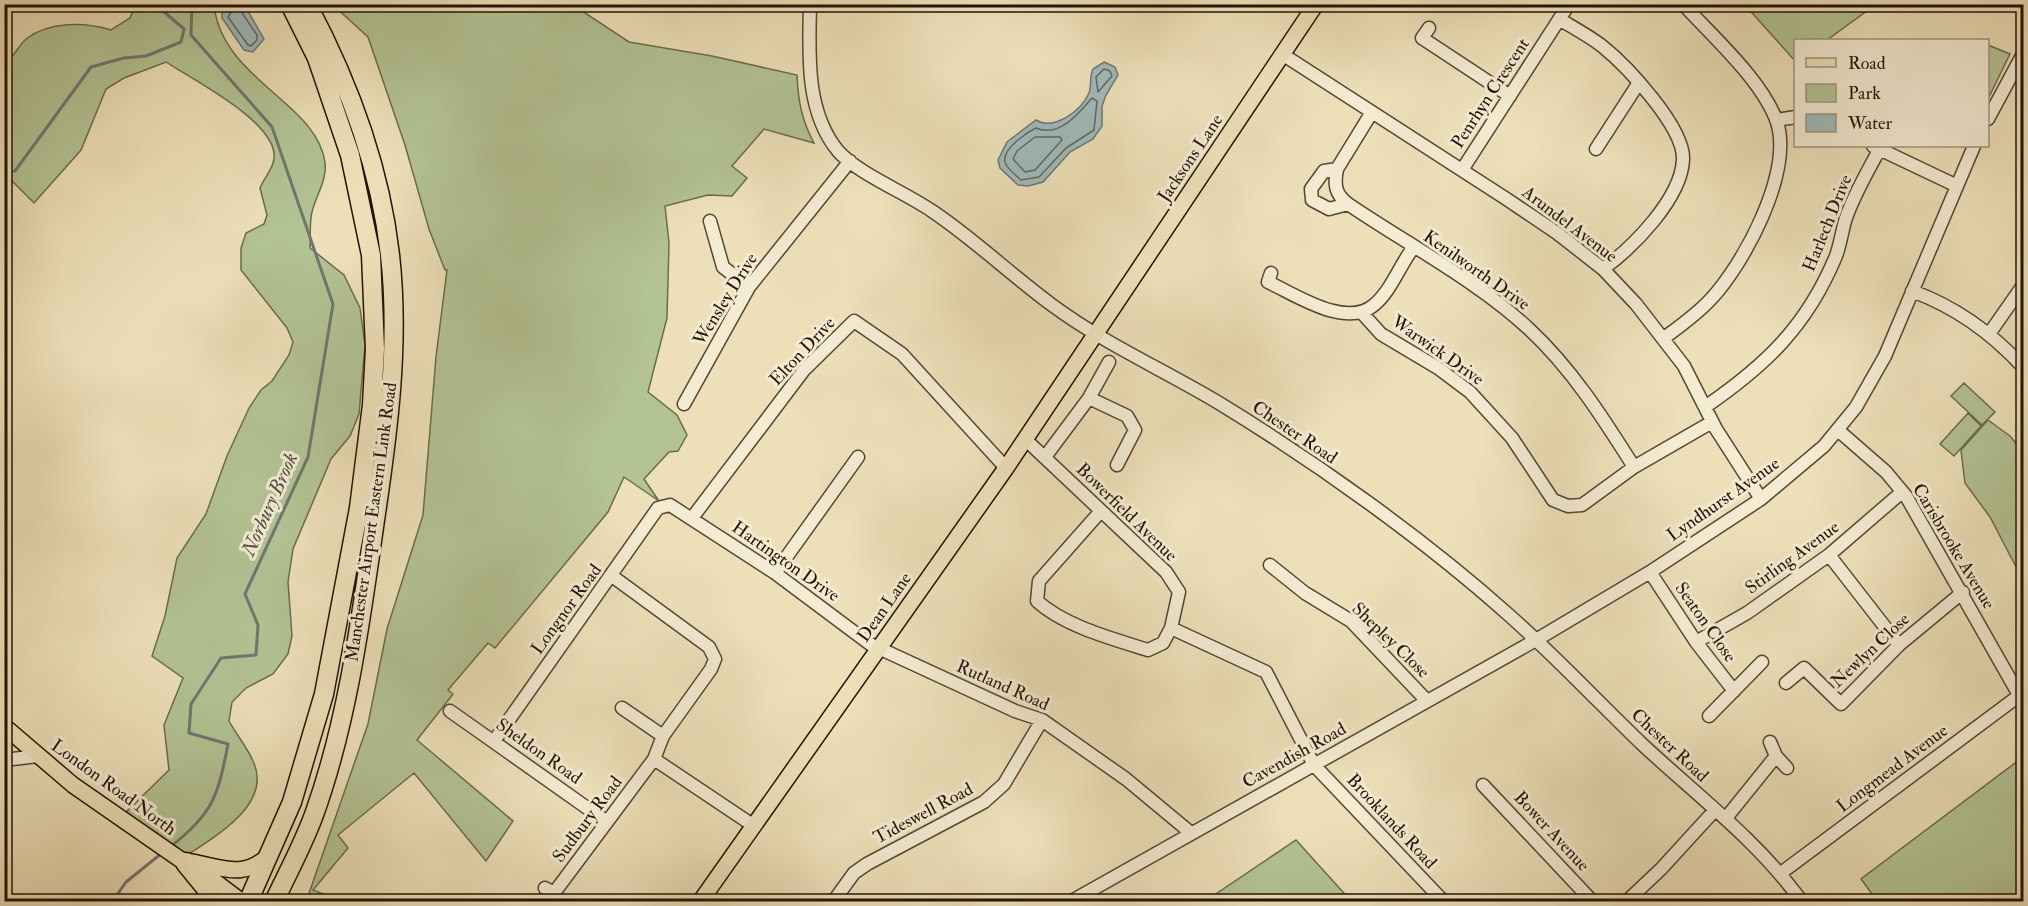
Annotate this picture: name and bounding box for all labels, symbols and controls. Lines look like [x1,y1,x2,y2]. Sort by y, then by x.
street label: Penrhyn Crescent [1446,34,1535,153]
legend [1794,39,1989,147]
text: Road [1848,52,1886,75]
text: Park [1848,82,1881,105]
street label: Jacksons Lane [1152,109,1229,208]
text: Water [1847,112,1892,135]
street label: Harlech Drive [1798,171,1858,275]
street label: Arundel Avenue [1517,180,1622,268]
street label: Kenilworth Drive [1419,225,1535,316]
street label: Wensley Drive [687,248,763,351]
street label: Warwick Drive [1386,310,1489,391]
street label: Elton Drive [765,312,840,391]
street label: Manchester Airport Eastern Link Road [340,381,403,663]
street label: Chester Road [1248,396,1342,469]
water label: Norbury Brook [235,449,303,561]
street label: Lyndhurst Avenue [1663,452,1784,547]
street label: Bowerfield Avenue [1071,458,1183,567]
street label: Carisbrooke Avenue [1907,479,2000,614]
street label: Stirling Avenue [1741,515,1844,599]
street label: Hartington Drive [727,516,844,607]
street label: Longnor Road [526,560,607,659]
street label: Dean Lane [852,568,917,647]
street label: Seaton Close [1670,578,1742,667]
street label: Shepley Close [1347,597,1435,684]
street label: Newlyn Close [1826,608,1915,693]
street label: Rutland Road [953,655,1053,716]
street label: Chester Road [1626,704,1713,787]
street label: Sheldon Road [491,713,586,790]
street label: Cavendish Road [1238,717,1350,793]
street label: Longmead Avenue [1832,719,1953,818]
street label: London Road North [47,734,181,841]
street label: Brooklands Road [1342,769,1442,874]
street label: Sudbury Road [547,771,627,867]
street label: Tideswell Road [869,778,977,849]
street label: Bower Avenue [1509,786,1595,877]

